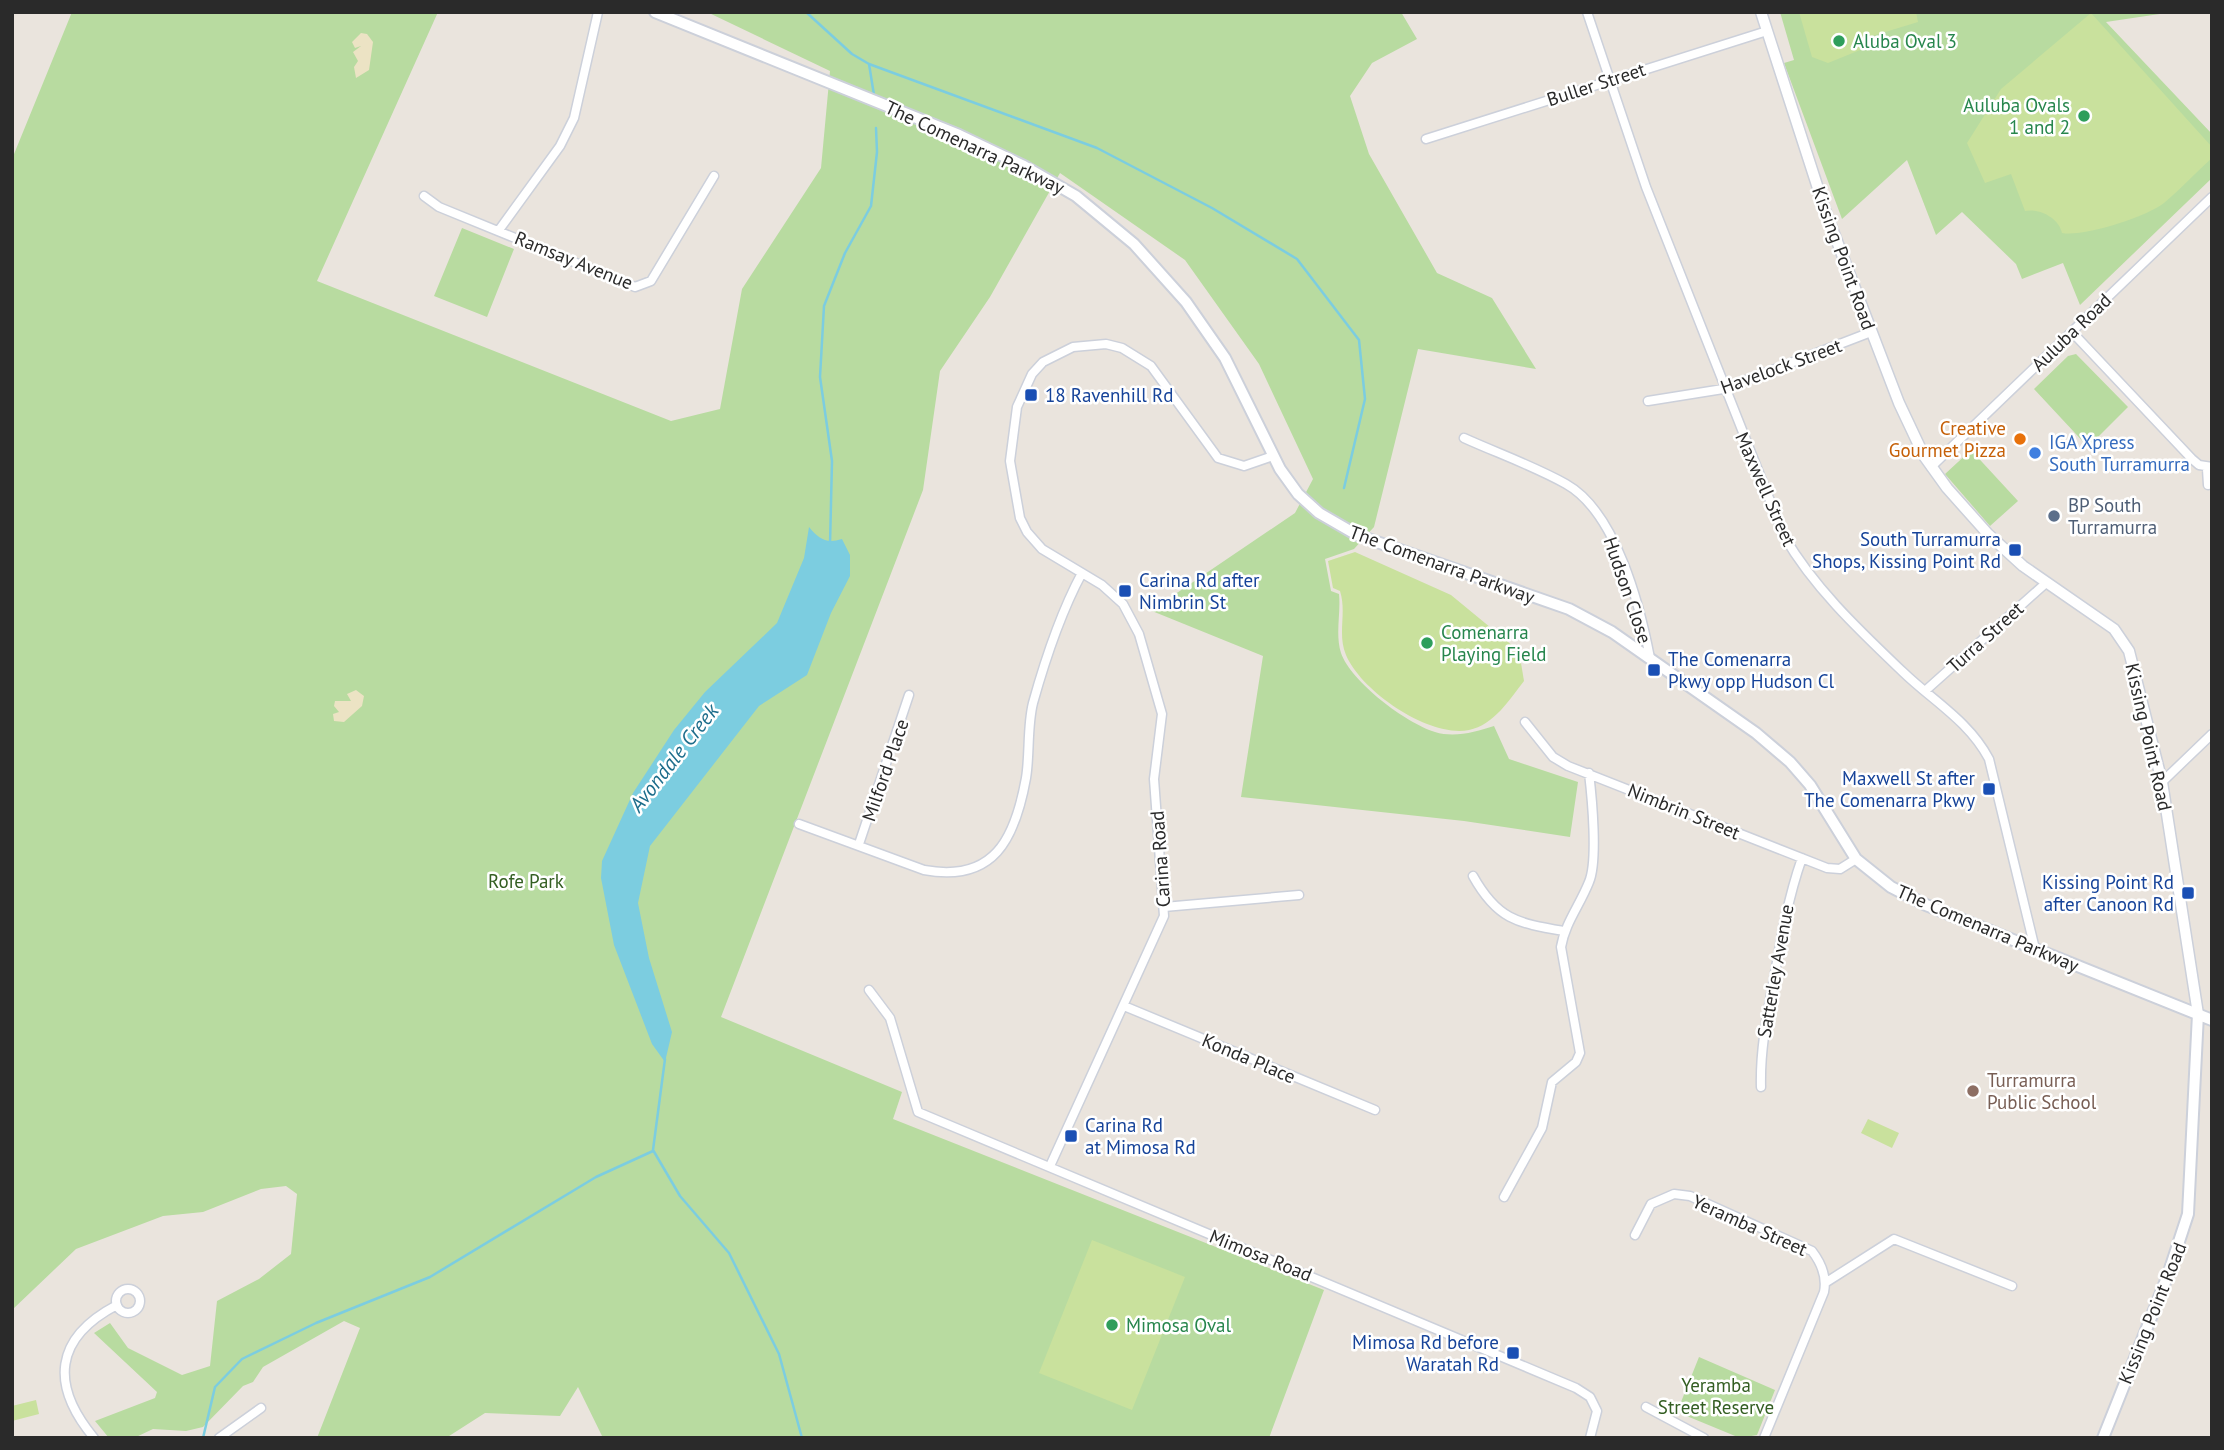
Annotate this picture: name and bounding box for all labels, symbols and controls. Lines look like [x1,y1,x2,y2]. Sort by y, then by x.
place label: Aluba Oval 3 [1853,29,1957,53]
marker: Aluba Oval 3 [1831,33,1847,49]
street label: Buller Street [1544,57,1649,111]
place label: Auluba Ovals 1 and 2 [1963,93,2070,139]
street label: The Comenarra Parkway [881,95,1069,199]
marker: Auluba Ovals 1 and 2 [2076,108,2092,124]
street label: Kissing Point Road [1807,183,1881,333]
street label: Ramsay Avenue [511,225,637,295]
street label: Auluba Road [2026,288,2116,376]
street label: Havelock Street [1717,333,1845,399]
place label: 18 Ravenhill Rd [1045,383,1174,407]
marker: 18 Ravenhill Rd [1023,387,1039,403]
place label: Creative Gourmet Pizza [1889,416,2006,462]
street label: Maxwell Street [1730,428,1802,550]
place label: IGA Xpress South Turramurra [2049,430,2190,476]
marker: Creative Gourmet Pizza [2012,431,2028,447]
marker: IGA Xpress South Turramurra [2027,445,2043,461]
place label: BP South Turramurra [2068,493,2157,539]
marker: BP South Turramurra [2046,508,2062,524]
street label: The Comenarra Parkway [1346,519,1538,609]
place label: South Turramurra Shops, Kissing Point Rd [1812,527,2001,573]
street label: Hudson Close [1599,534,1657,646]
marker: South Turramurra Shops, Kissing Point Rd [2007,542,2023,558]
place label: Carina Rd after Nimbrin St [1139,568,1260,614]
marker: Carina Rd after Nimbrin St [1117,583,1133,599]
street label: Turra Street [1942,596,2029,678]
place label: Comenarra Playing Field [1441,620,1547,666]
marker: Comenarra Playing Field [1419,635,1435,651]
place label: The Comenarra Pkwy opp Hudson Cl [1668,647,1835,693]
street label: Kissing Point Road [2120,661,2178,813]
marker: The Comenarra Pkwy opp Hudson Cl [1646,662,1662,678]
water label: Avondale Creek [622,697,725,818]
street label: Milford Place [856,716,914,824]
place label: Maxwell St after The Comenarra Pkwy [1804,766,1976,812]
street label: Nimbrin Street [1624,778,1744,845]
marker: Maxwell St after The Comenarra Pkwy [1981,781,1997,797]
street label: Carina Road [1145,810,1175,908]
park label: Rofe Park [488,869,564,893]
place label: Kissing Point Rd after Canoon Rd [2042,870,2174,916]
street label: The Comenarra Parkway [1893,879,2083,977]
marker: Kissing Point Rd after Canoon Rd [2180,885,2196,901]
street label: Satterley Avenue [1751,902,1799,1040]
street label: Konda Place [1199,1028,1299,1088]
place label: Turramurra Public School [1987,1068,2097,1114]
marker: Turramurra Public School [1965,1083,1981,1099]
place label: Carina Rd at Mimosa Rd [1085,1113,1196,1159]
marker: Carina Rd at Mimosa Rd [1063,1128,1079,1144]
street label: Yeramba Street [1689,1189,1812,1261]
street label: Mimosa Road [1206,1224,1316,1286]
street label: Kissing Point Road [2113,1239,2191,1387]
place label: Mimosa Oval [1126,1313,1232,1337]
marker: Mimosa Oval [1104,1317,1120,1333]
place label: Mimosa Rd before Waratah Rd [1352,1330,1499,1376]
marker: Mimosa Rd before Waratah Rd [1505,1345,1521,1361]
park label: Yeramba Street Reserve [1658,1373,1774,1419]

